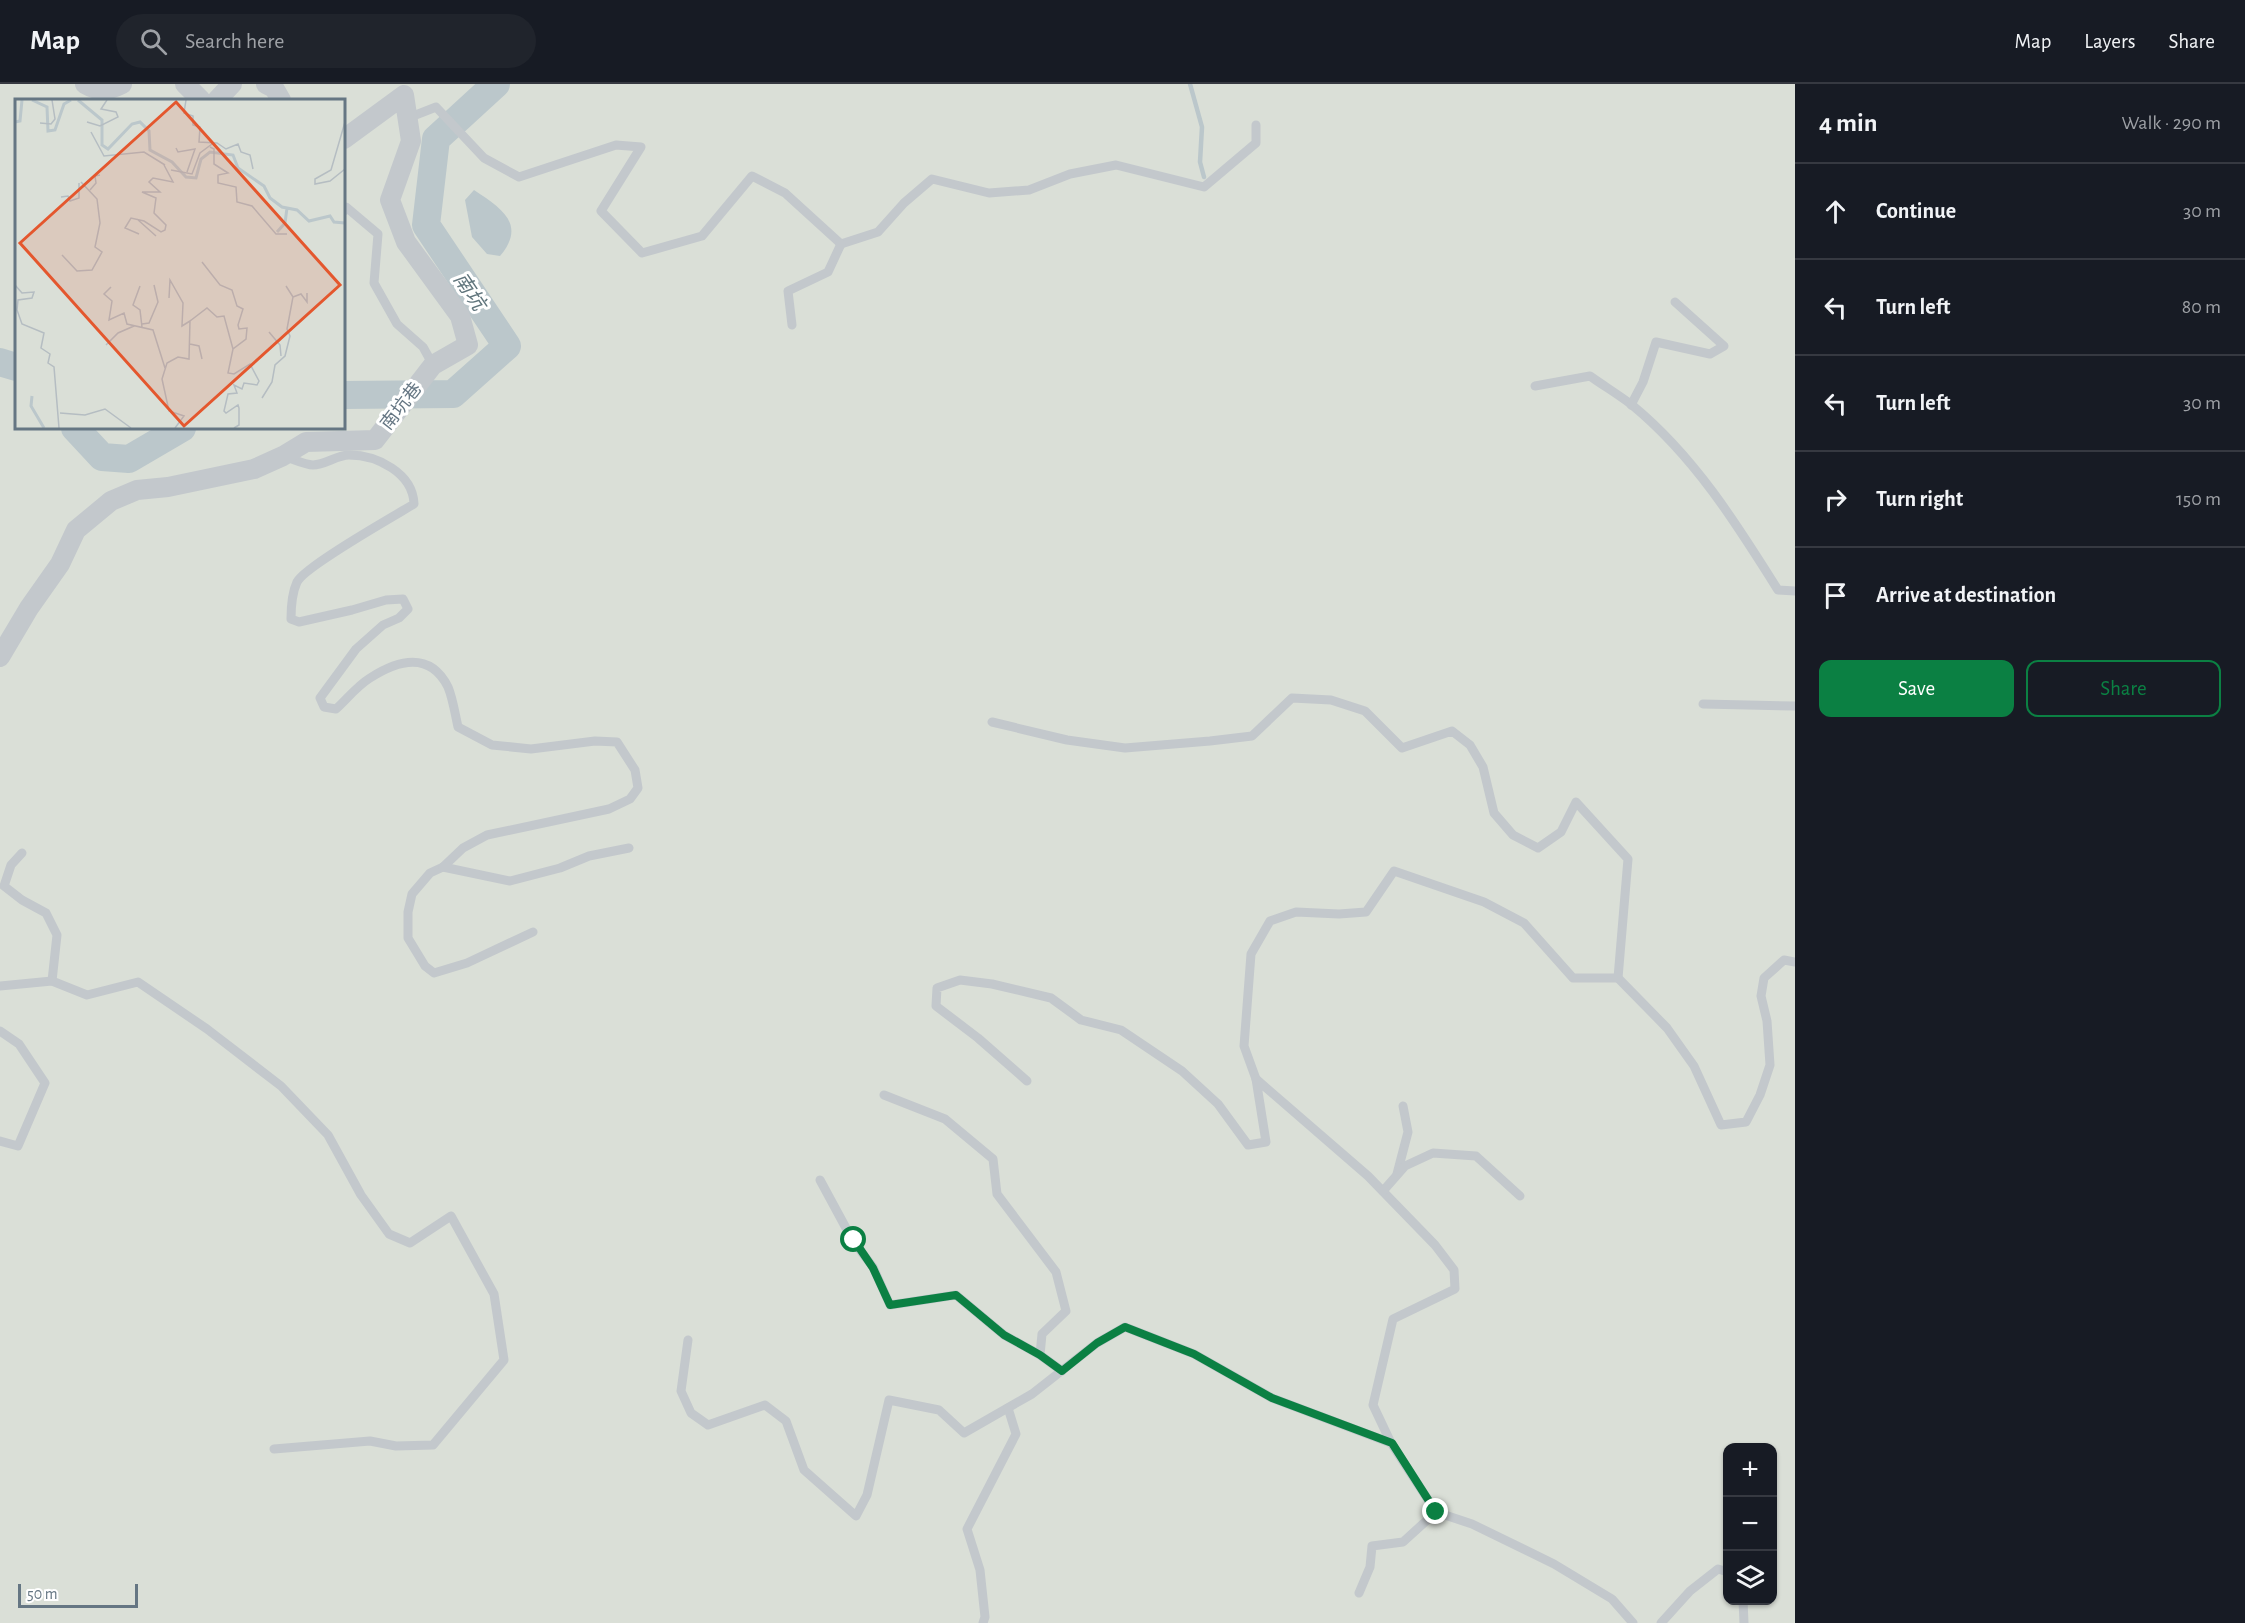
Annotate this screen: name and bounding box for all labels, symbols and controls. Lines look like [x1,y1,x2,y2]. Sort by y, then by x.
search box [116,14,536,68]
icon: search [137,25,170,58]
text: Map [30,27,80,55]
text: Search here [185,30,284,52]
text: Map [2015,31,2051,52]
text: Layers [2084,31,2135,52]
text: Share [2168,31,2215,52]
inset map [15,99,345,429]
text: 4 min [1819,110,1878,136]
text: Walk · 290 m [2121,113,2221,133]
icon: ahead [1819,195,1852,228]
text: Continue [1876,200,1956,222]
text: 30 m [2183,201,2221,221]
water label: 南坑 [450,269,491,316]
icon: left [1819,291,1852,324]
text: Turn left [1876,296,1950,318]
text: 80 m [2182,297,2221,317]
street label: 南坑巷 [376,379,426,433]
icon: left [1819,387,1852,420]
text: Turn left [1876,392,1950,414]
text: 30 m [2183,393,2221,413]
icon: right [1819,483,1852,516]
text: Turn right [1876,488,1963,510]
text: 150 m [2176,489,2221,509]
icon: arrive [1819,579,1852,612]
text: Arrive at destination [1876,584,2056,606]
button: Save [1819,660,2014,717]
button: Share [2026,660,2221,717]
route start [840,1226,866,1252]
map controls [1723,1443,1777,1605]
button: + [1723,1443,1777,1497]
button: − [1723,1497,1777,1551]
route end [1422,1498,1448,1524]
button: layers [1723,1551,1777,1605]
scale bar [18,1581,138,1608]
text: 50 m [27,1586,58,1602]

